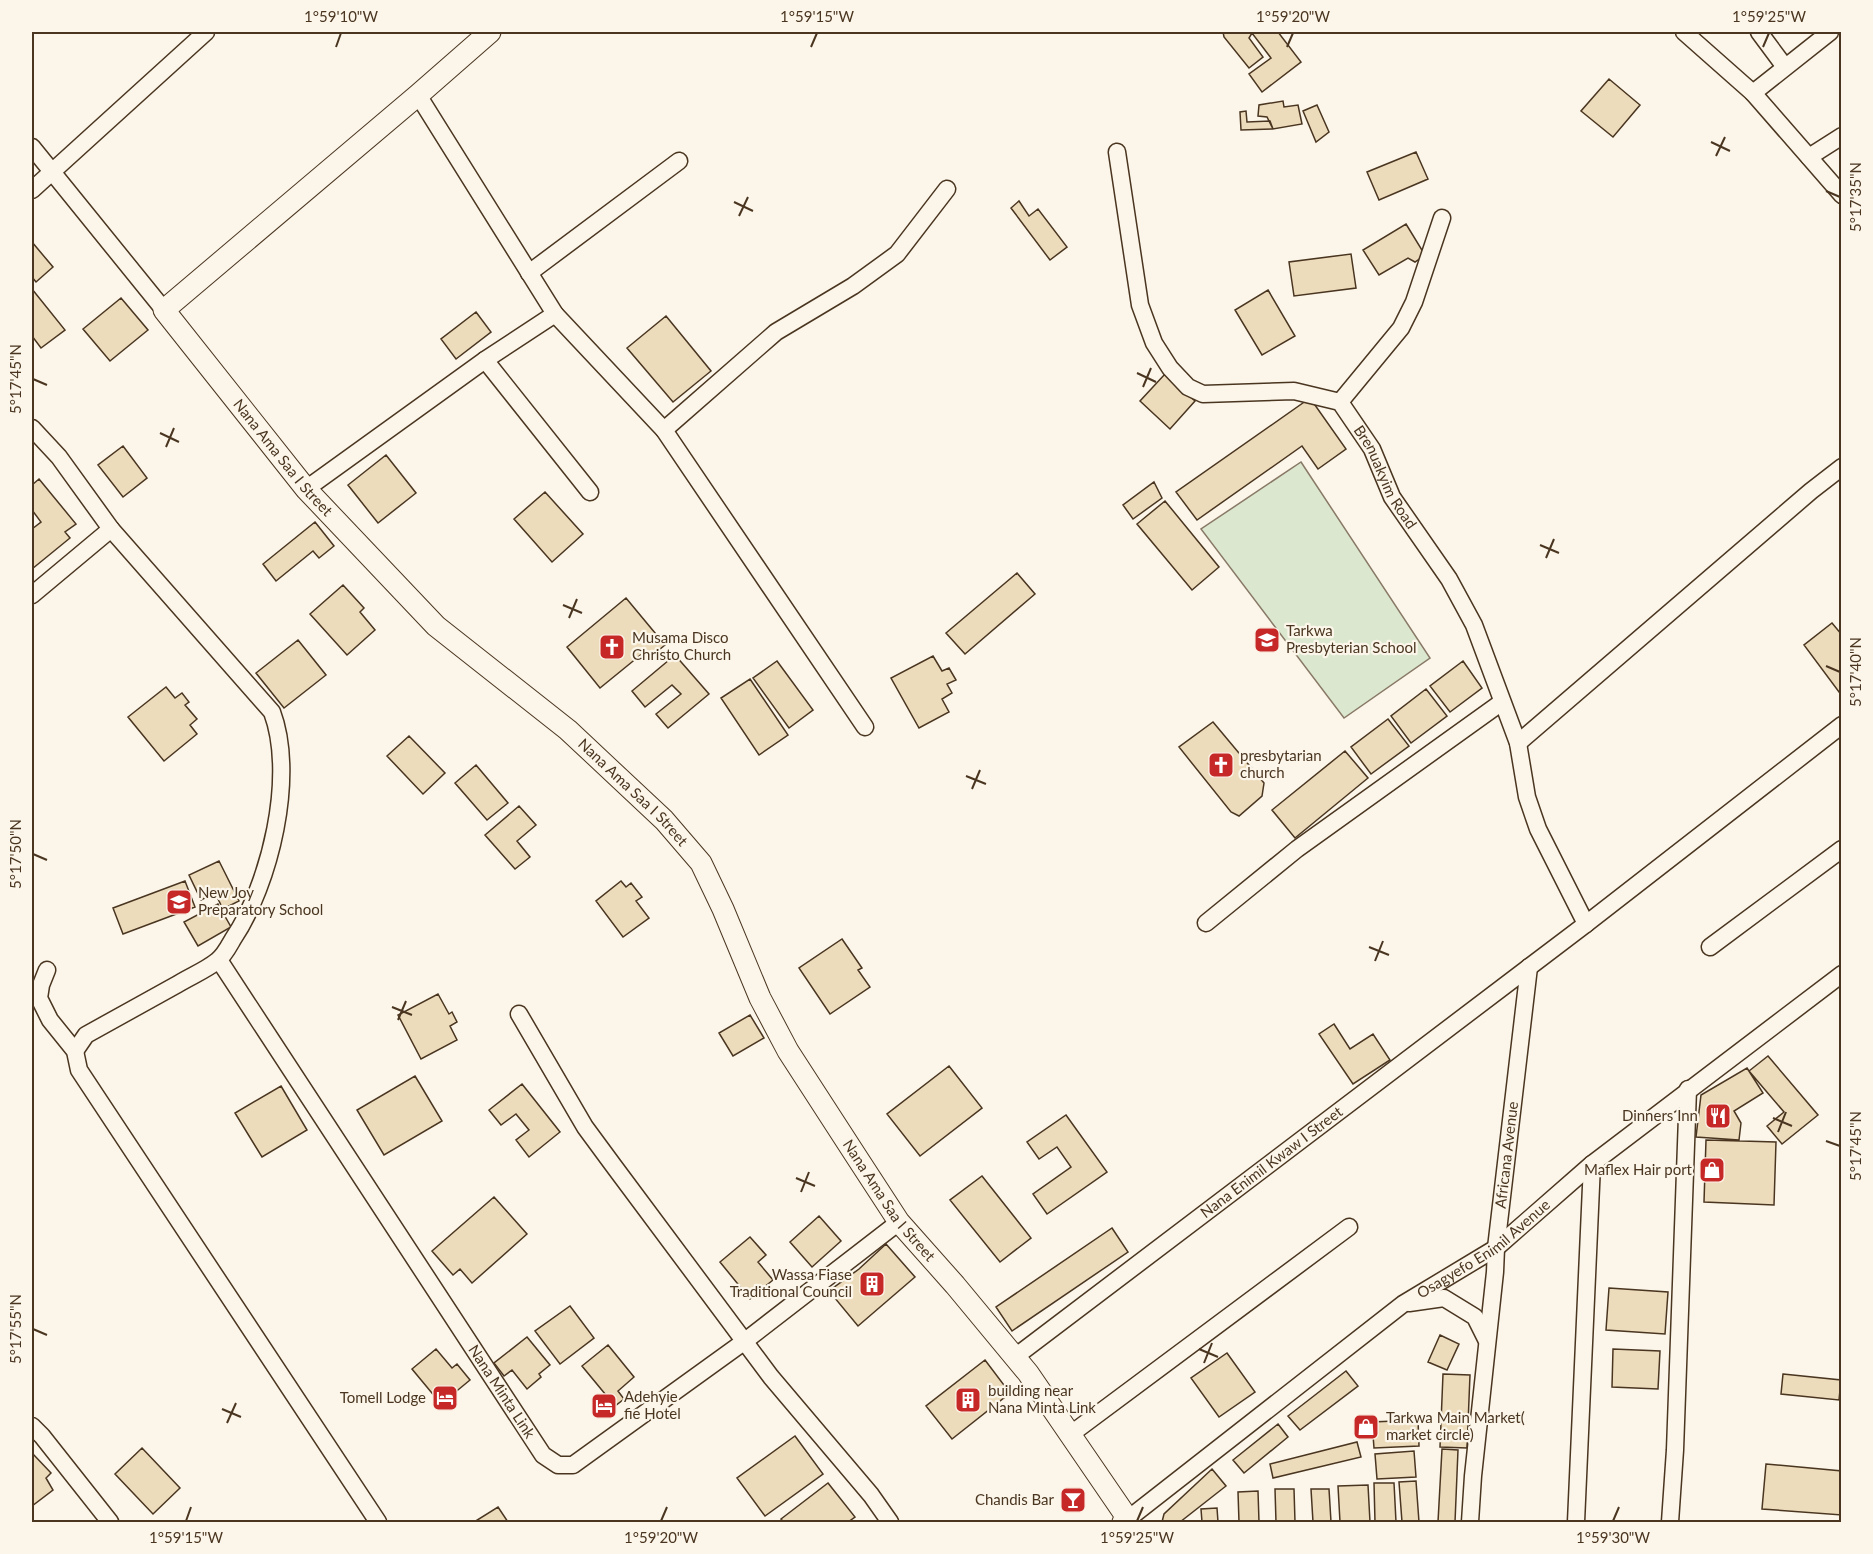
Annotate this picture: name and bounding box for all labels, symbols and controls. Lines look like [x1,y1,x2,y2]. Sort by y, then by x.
text: 1°59'10"W [304,7,378,25]
text: 1°59'15"W [780,7,854,25]
text: 1°59'20"W [1256,7,1330,25]
text: 1°59'25"W [1732,7,1806,25]
text: 5°17'35"N [1846,162,1864,232]
text: 5°17'45"N [6,344,24,414]
street label: Nana Ama Saa I Street [230,395,337,520]
street label: Brenuakyim Road [1350,421,1421,532]
place label: Tarkwa Presbyterian School [1286,621,1417,656]
school or university icon: Tarkwa Presbyterian School [1252,625,1282,655]
place label: Musama Disco Christo Church [632,628,731,663]
church icon: Musama Disco Christo Church [597,632,627,662]
text: 5°17'40"N [1846,637,1864,707]
street label: Nana Ama Saa I Street [575,734,693,850]
place label: presbytarian church [1240,746,1322,781]
church icon: presbytarian church [1206,750,1236,780]
text: 5°17'50"N [6,819,24,889]
place label: New Joy Preparatory School [198,883,323,918]
school or university icon: New Joy Preparatory School [164,887,194,917]
street label: Africana Avenue [1491,1100,1521,1209]
restaurant icon: Dinners Inn [1703,1101,1733,1131]
street label: Nana Enimil Kwaw I Street [1196,1102,1346,1221]
place label: Dinners Inn [1622,1106,1698,1124]
text: 5°17'45"N [1846,1111,1864,1181]
street label: Nana Ama Saa I Street [840,1136,940,1265]
shop icon: Maflex Hair port [1697,1155,1727,1185]
place label: Maflex Hair port [1584,1160,1693,1178]
street label: Osagyefo Enimil Avenue [1413,1195,1553,1302]
place label: Wassa Fiase Traditional Council [730,1265,852,1300]
building icon: Wassa Fiase Traditional Council [857,1269,887,1299]
text: 5°17'55"N [6,1294,24,1364]
street label: Nana Minta Link [465,1341,540,1442]
place label: building near Nana Minta Link [988,1381,1096,1416]
hotel icon: Tomell Lodge [430,1383,460,1413]
building icon: building near Nana Minta Link [953,1385,983,1415]
place label: Adehyie fie Hotel [624,1387,681,1422]
place label: Tomell Lodge [340,1388,426,1406]
hotel icon: Adehyie fie Hotel [589,1391,619,1421]
place label: Tarkwa Main Market( market circle) [1386,1408,1525,1443]
shop icon: Tarkwa Main Market( market circle) [1351,1412,1381,1442]
bar icon: Chandis Bar [1058,1485,1088,1515]
place label: Chandis Bar [975,1490,1055,1508]
text: 1°59'15"W [149,1528,223,1546]
text: 1°59'20"W [624,1528,698,1546]
text: 1°59'25"W [1100,1528,1174,1546]
text: 1°59'30"W [1576,1528,1650,1546]

